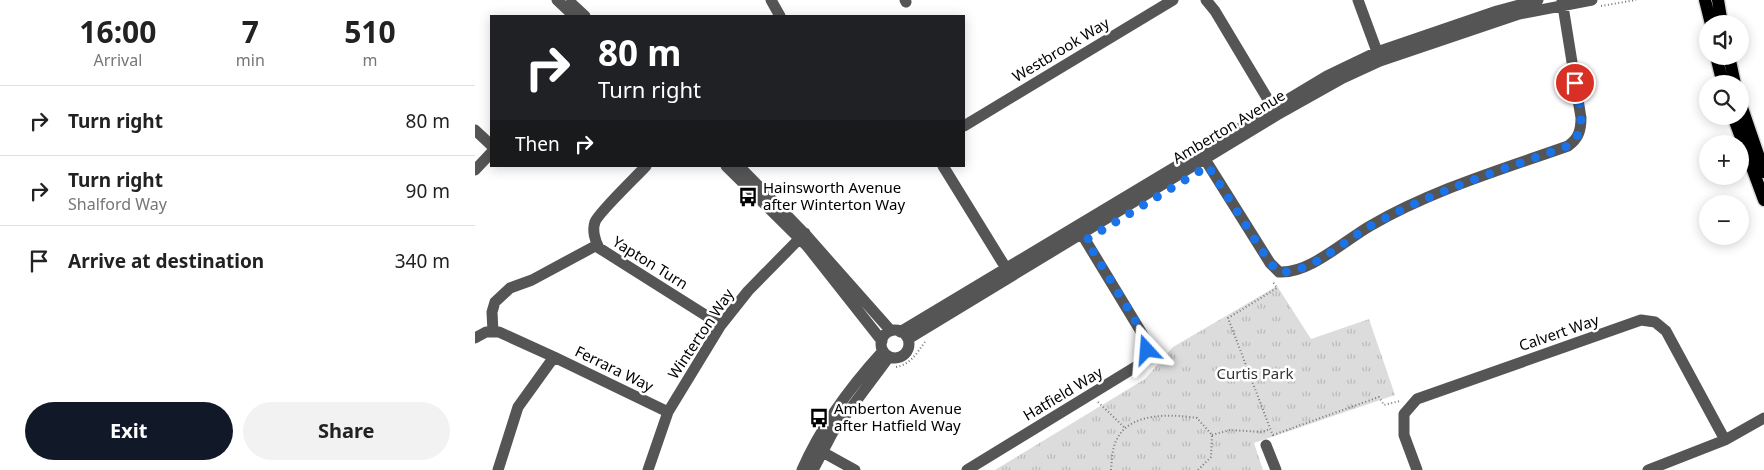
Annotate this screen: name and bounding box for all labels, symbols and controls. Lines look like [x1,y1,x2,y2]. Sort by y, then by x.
text: 16:00 [79,11,156,52]
text: 7 [242,11,259,52]
text: 510 [344,11,396,52]
street label: Westbrook Way [1008,12,1113,86]
map controls [1699,15,1749,245]
button: sound [1699,15,1749,65]
text: 80 m [598,29,681,76]
icon: right [515,35,580,100]
text: Arrival [93,49,142,71]
text: min [236,49,265,71]
text: m [362,49,377,71]
pin [1554,62,1596,104]
icon: arrive [1561,69,1589,97]
text: Turn right [598,74,701,104]
button: search [1699,75,1749,125]
street label: Amberton Avenue [1169,85,1288,168]
icon: right [25,107,53,135]
text: Turn right [68,108,163,134]
text: 80 m [406,108,450,134]
icon: right [570,130,598,158]
text: Then [515,131,560,157]
button: + [1699,135,1749,185]
text: Turn right [68,167,163,193]
icon: right [25,177,53,205]
place label: Hainsworth Avenue after Winterton Way [763,177,905,214]
text: 90 m [406,178,450,204]
bus stop icon: Hainsworth Avenue after Winterton Way [737,186,759,208]
text: Shalford Way [68,193,167,215]
button: − [1699,195,1749,245]
street label: Yapton Turn [609,231,692,293]
icon: arrive [25,247,53,275]
text: Arrive at destination [68,248,264,274]
text: 340 m [395,248,450,274]
street label: Winterton Way [663,284,738,382]
street label: Calvert Way [1516,309,1602,355]
position arrow [1120,323,1172,375]
street label: Ferrara Way [572,341,657,396]
street label: Hatfield Way [1019,361,1106,425]
park label: Curtis Park [1216,363,1294,383]
place label: Amberton Avenue after Hatfield Way [834,398,962,435]
button: Exit [25,402,233,460]
button: Share [243,402,450,460]
bus stop icon: Amberton Avenue after Hatfield Way [808,407,830,429]

